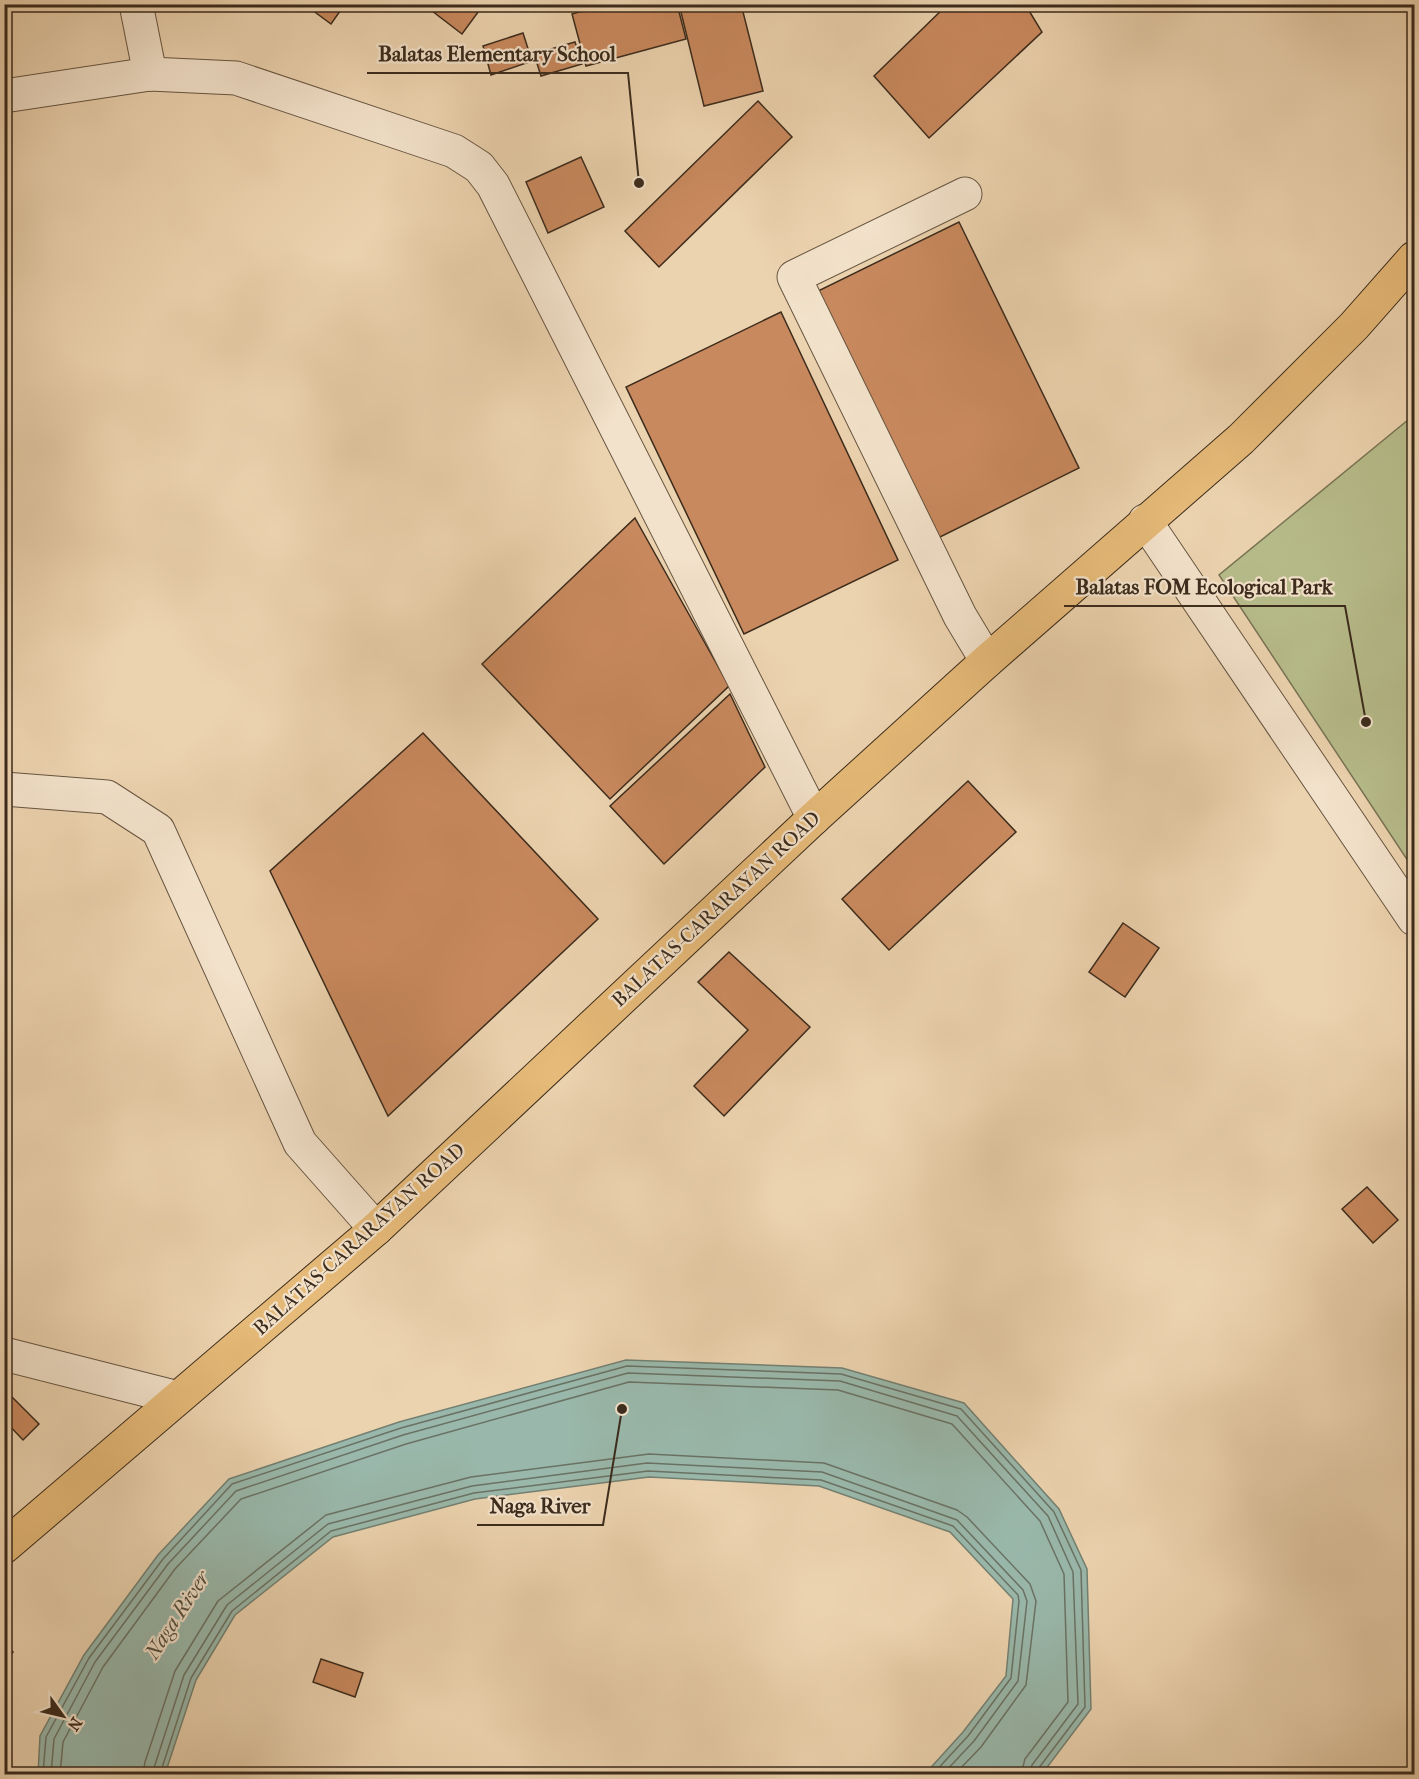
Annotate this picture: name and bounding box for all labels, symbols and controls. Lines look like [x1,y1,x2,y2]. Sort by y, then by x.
callout: Balatas Elementary School [367,34,628,73]
text: Balatas Elementary School [378,42,616,66]
callout: Balatas FOM Ecological Park [1064,567,1345,606]
text: Balatas FOM Ecological Park [1076,575,1334,599]
street label: BALATAS-CARARAYAN ROAD [607,806,825,1012]
street label: BALATAS-CARARAYAN ROAD [249,1138,469,1340]
callout: Naga River [477,1486,603,1525]
text: Naga River [489,1494,592,1518]
water label: Naga River [139,1565,215,1664]
north arrow [33,1686,93,1746]
text: N [63,1714,86,1735]

